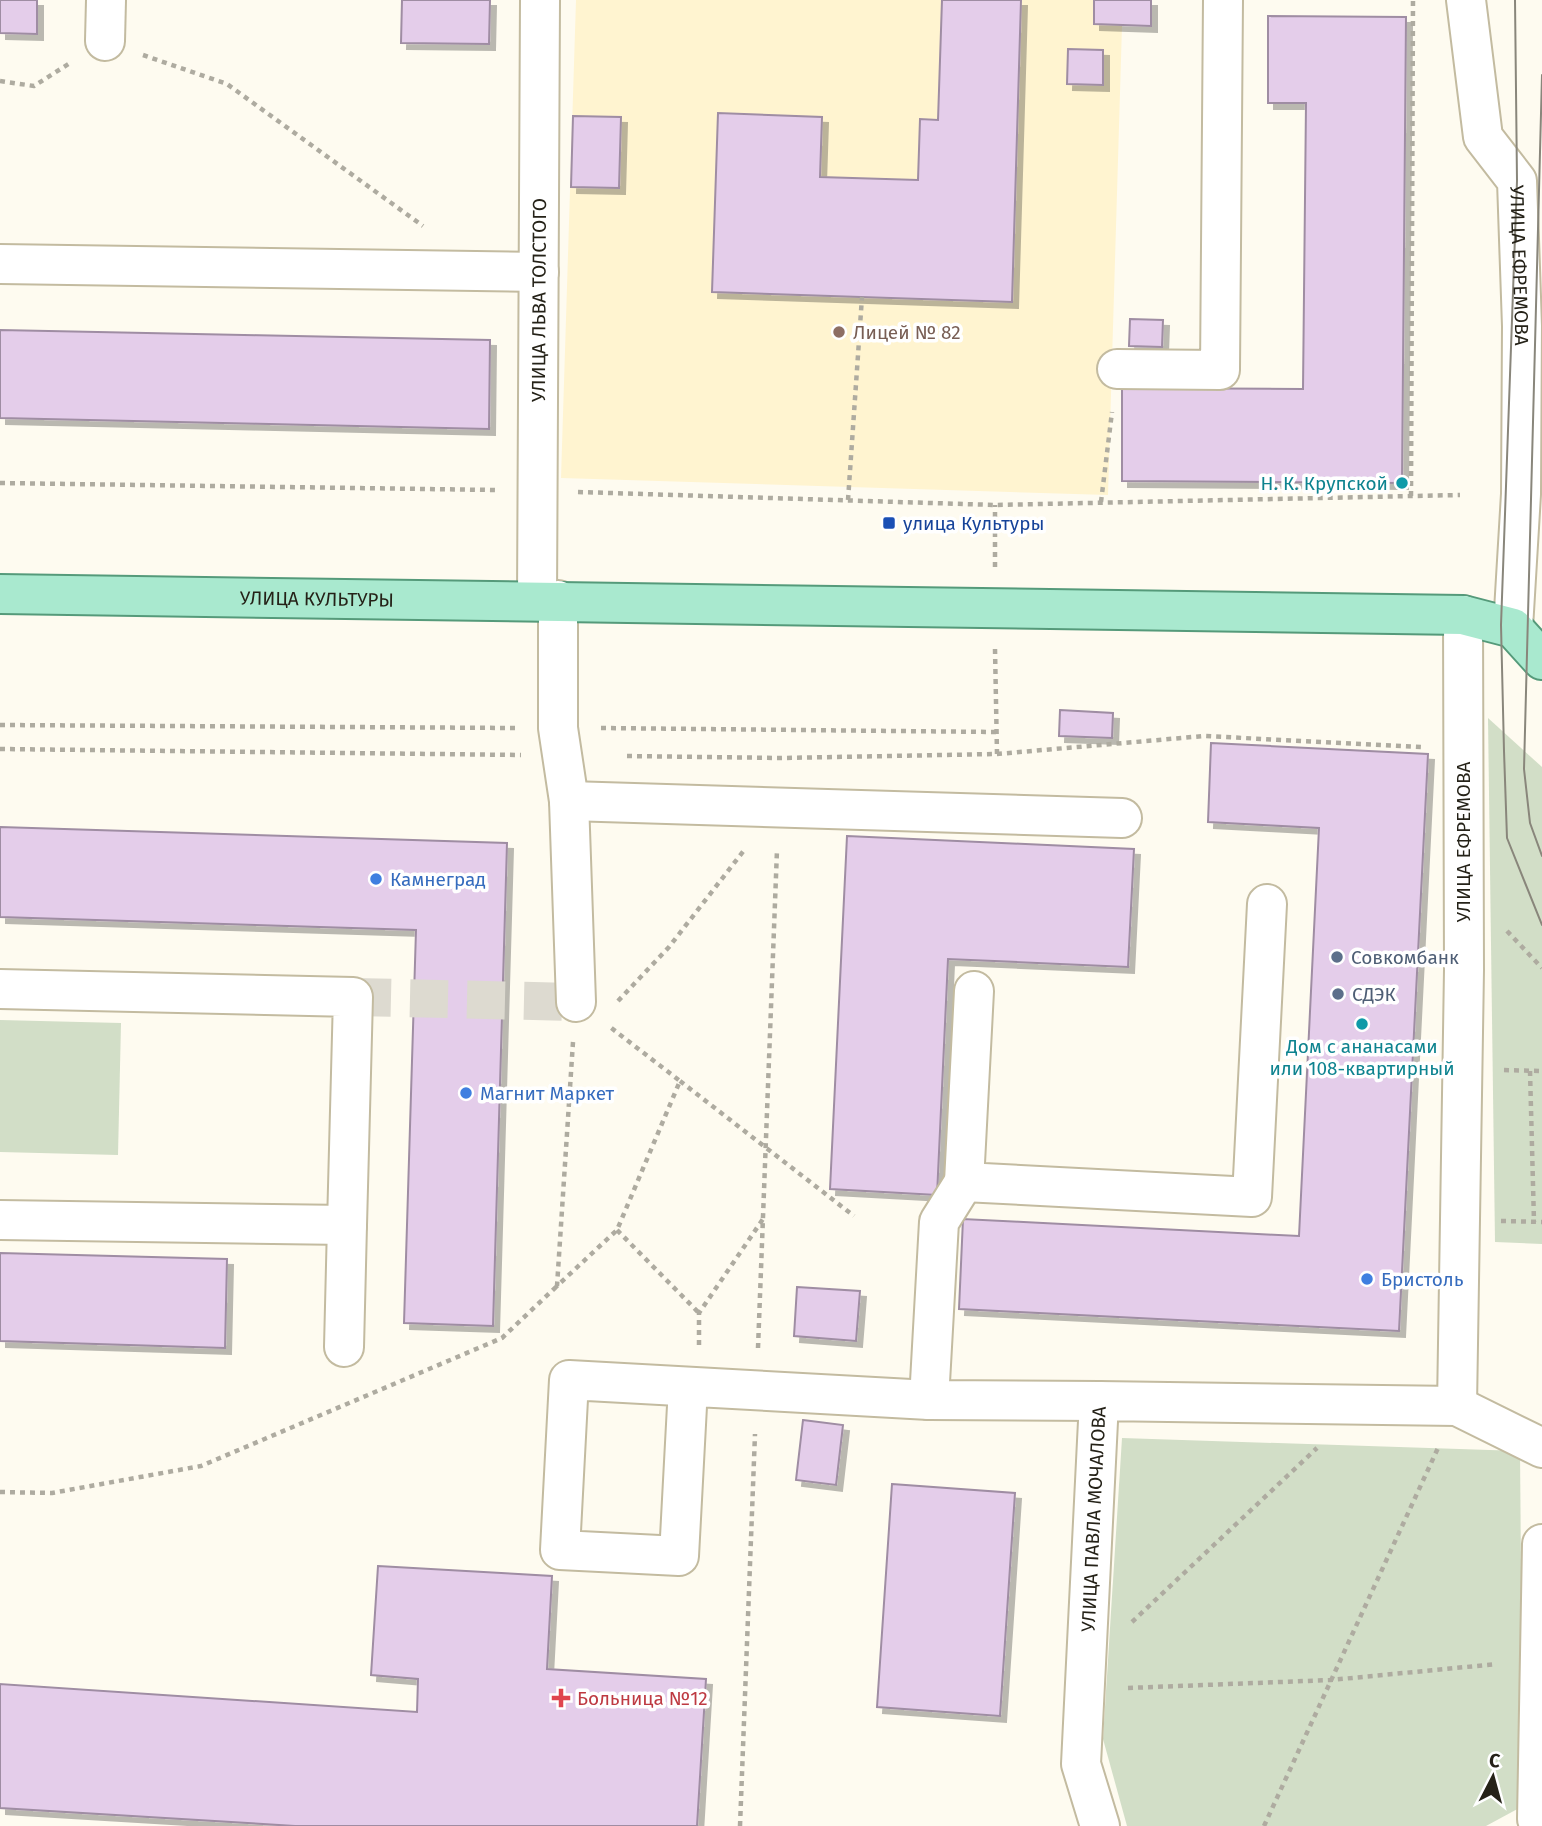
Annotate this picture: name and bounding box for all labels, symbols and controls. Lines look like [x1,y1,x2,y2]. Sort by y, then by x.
street label: УЛИЦА ЕФРЕМОВА [1505,185,1533,346]
street label: УЛИЦА ЛЬВА ТОЛСТОГО [527,198,551,402]
place label: Лицей № 82 [853,321,961,344]
marker: Лицей № 82 [831,324,847,340]
place label: Н. К. Крупской [1260,472,1388,495]
marker: Н. К. Крупской [1394,475,1410,491]
place label: улица Культуры [903,512,1044,535]
marker: улица Культуры [881,515,897,531]
street label: УЛИЦА КУЛЬТУРЫ [240,586,394,612]
street label: УЛИЦА ЕФРЕМОВА [1452,762,1475,922]
place label: Камнеград [390,868,486,891]
marker: Камнеград [368,871,384,887]
place label: Совкомбанк [1351,946,1459,969]
marker: Совкомбанк [1329,949,1345,965]
place label: СДЭК [1352,983,1396,1006]
marker: СДЭК [1330,986,1346,1002]
marker: Дом с ананасами или 108-квартирный [1354,1016,1370,1032]
place label: Дом с ананасами или 108-квартирный [1269,1035,1455,1080]
place label: Магнит Маркет [480,1082,615,1105]
marker: Магнит Маркет [458,1085,474,1101]
place label: Бристоль [1381,1268,1464,1291]
marker: Бристоль [1359,1271,1375,1287]
street label: УЛИЦА ПАВЛА МОЧАЛОВА [1077,1406,1111,1633]
place label: Больница №12 [577,1687,708,1710]
marker: Больница №12 [551,1688,571,1708]
north arrow [1458,1742,1528,1812]
text: С [1488,1749,1501,1773]

